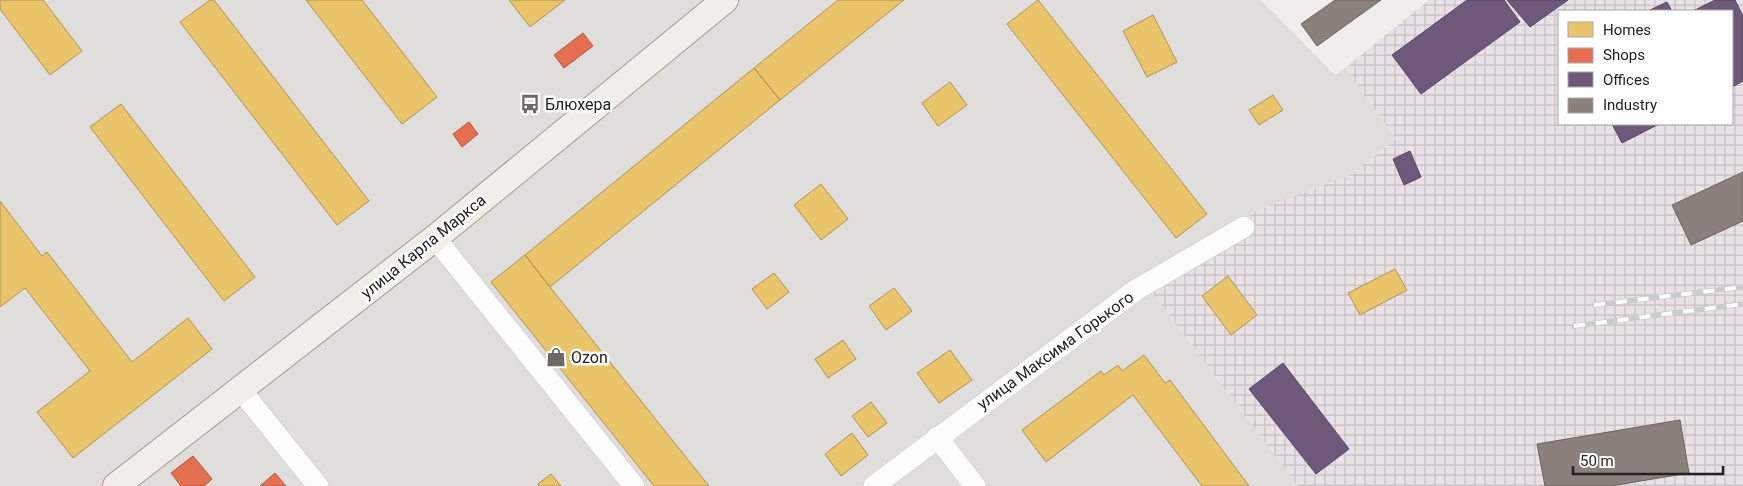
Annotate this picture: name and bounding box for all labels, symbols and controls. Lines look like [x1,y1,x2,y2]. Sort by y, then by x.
legend [1558,10,1733,125]
text: Homes [1603,21,1651,39]
text: Shops [1603,46,1645,64]
text: Offices [1603,71,1650,89]
bus stop icon: Блюхера [519,93,541,115]
place label: Блюхера [545,95,611,114]
text: Industry [1603,96,1657,114]
street label: улица Карла Маркса [357,190,489,303]
street label: улица Максима Горького [973,287,1137,414]
shop icon: Ozon [545,346,567,368]
place label: Ozon [571,348,608,367]
scale bar [1573,444,1723,476]
text: 50 m [1580,452,1614,470]

